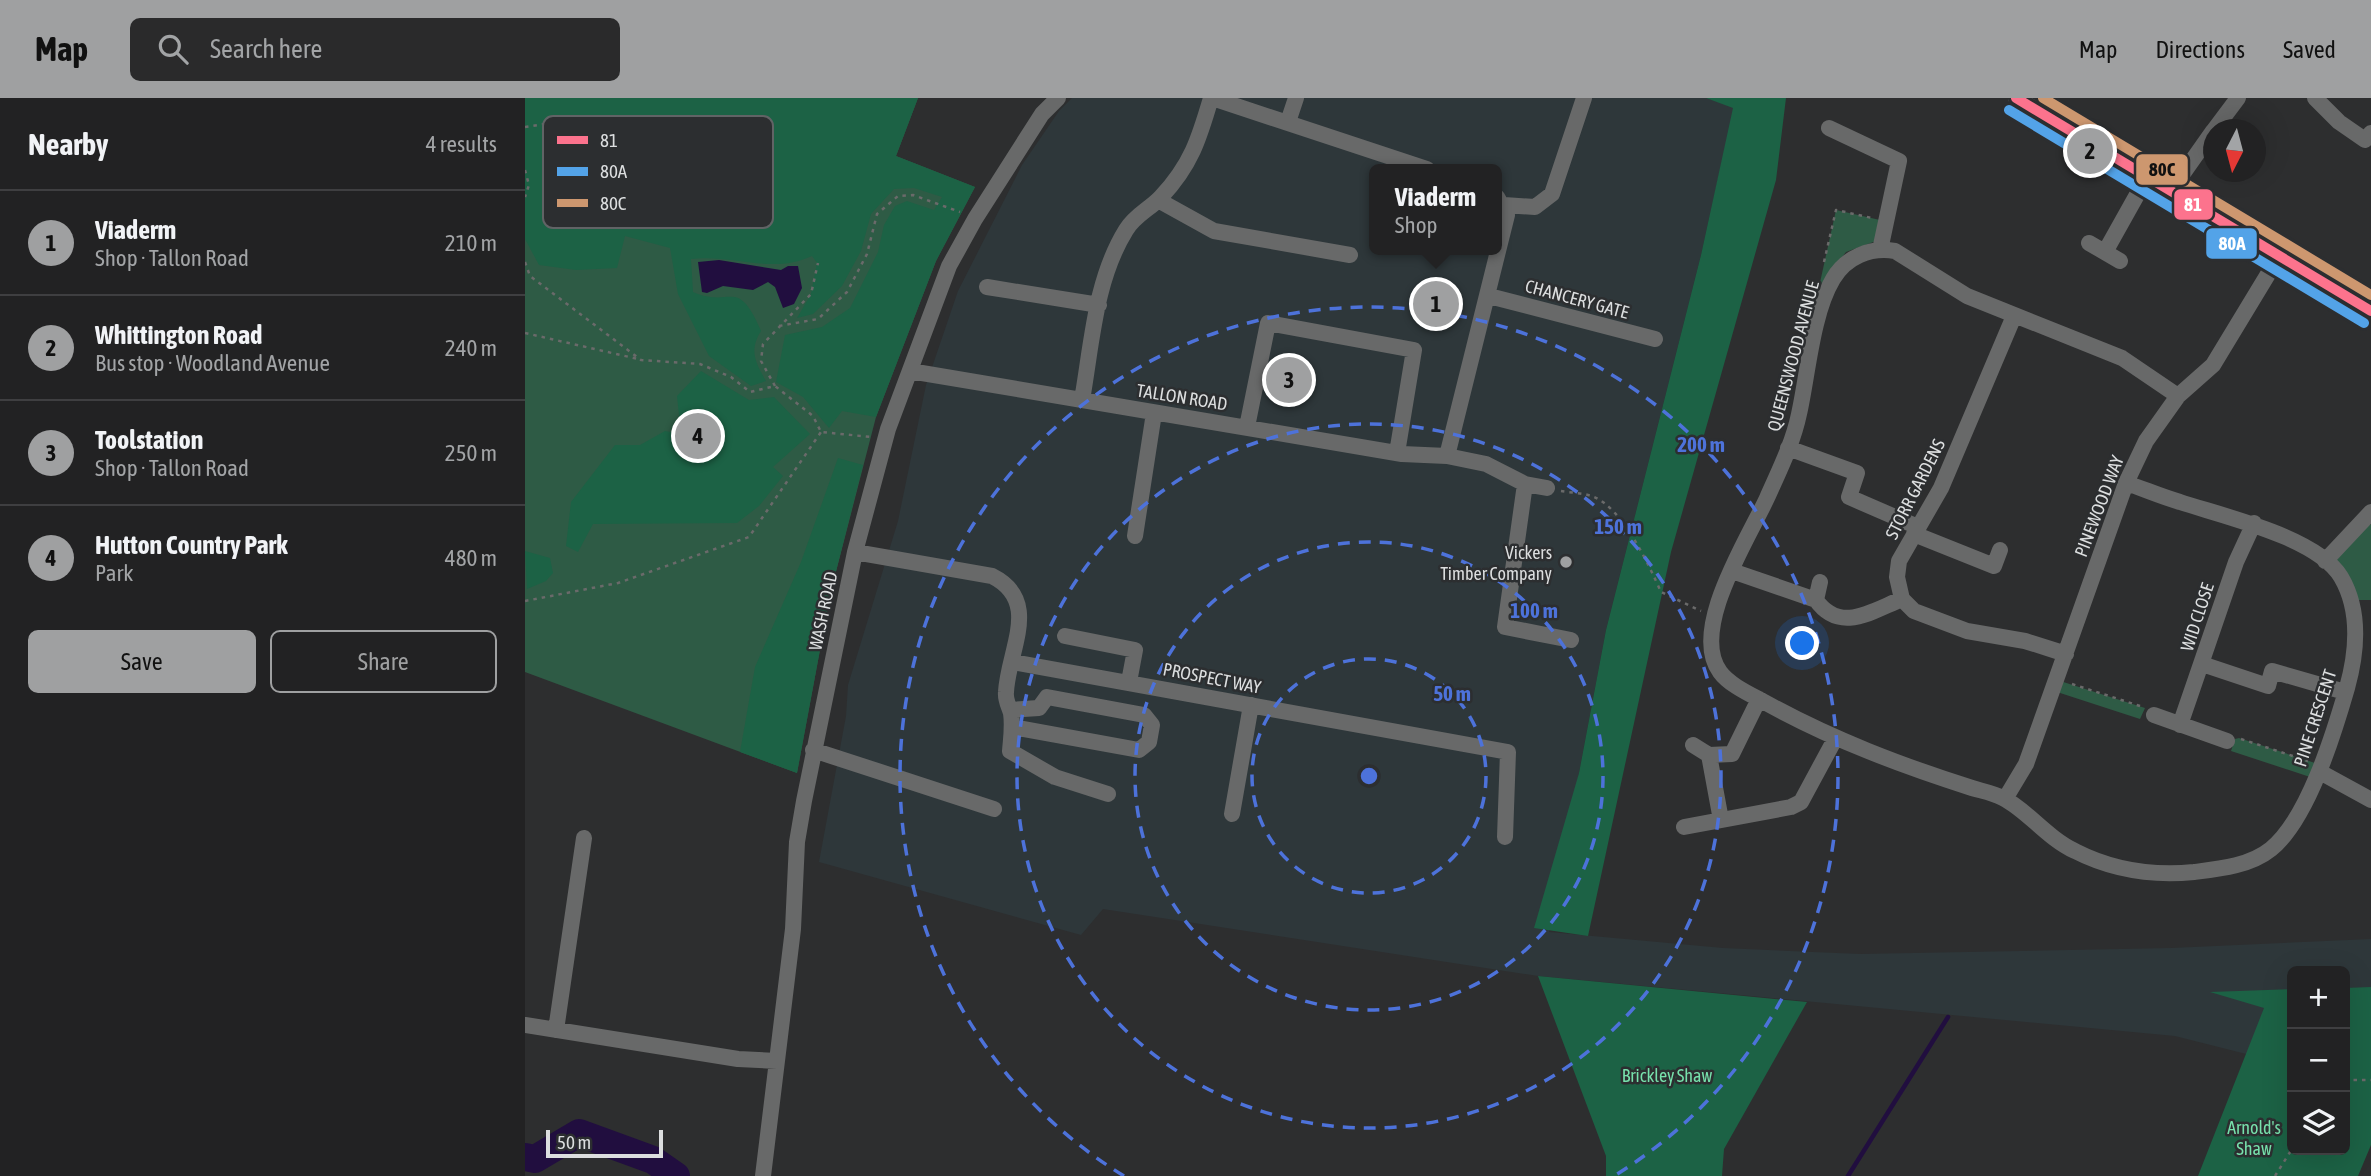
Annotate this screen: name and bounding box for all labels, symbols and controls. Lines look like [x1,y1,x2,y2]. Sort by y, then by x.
search box [130,18,620,81]
text: Map [35,30,88,68]
icon: search [154,30,192,68]
text: Search here [210,34,322,64]
text: Map [2079,36,2117,63]
text: Directions [2155,36,2245,63]
text: Saved [2283,36,2336,63]
legend [543,116,773,228]
north arrow [2203,119,2266,182]
pin: 2 [2067,125,2113,177]
text: Nearby [28,127,108,161]
text: 81 [600,129,618,151]
text: 4 results [426,131,497,157]
line badge: 80C [2135,153,2189,186]
text: 80C [2149,158,2176,180]
text: 80A [600,160,628,182]
popup [1369,164,1502,255]
text: Viaderm [1395,182,1476,212]
line badge: 81 [2173,188,2214,221]
text: 80C [600,192,627,214]
text: 81 [2184,193,2202,215]
text: Shop [1395,212,1437,238]
text: Viaderm [95,215,176,245]
line badge: 80A [2205,227,2258,260]
text: 1 [46,230,56,256]
text: 210 m [445,230,497,256]
text: 80A [2218,232,2246,254]
text: Shop · Tallon Road [95,245,249,271]
street label: CHANCERY GATE [1523,275,1631,323]
pin: 1 [1413,278,1459,330]
street label: QUEENSWOOD AVENUE [1763,278,1823,434]
text: Whittington Road [95,320,262,350]
text: 2 [46,335,56,361]
text: 240 m [445,335,497,361]
text: Bus stop · Woodland Avenue [95,350,330,376]
pin: 3 [1266,354,1312,406]
street label: TALLON ROAD [1135,379,1229,415]
pin: 4 [675,410,721,462]
text: Toolstation [95,425,203,455]
text: 200 m [1677,432,1725,456]
street label: STORR GARDENS [1881,435,1949,542]
text: 3 [46,440,56,466]
text: 250 m [445,440,497,466]
street label: PINEWOOD WAY [2070,452,2128,560]
text: Shop · Tallon Road [95,455,249,481]
text: 150 m [1594,514,1642,538]
text: Hutton Country Park [95,530,288,560]
place label: Vickers Timber Company [1440,542,1552,584]
text: 4 [46,545,56,571]
text: 480 m [445,545,497,571]
marker: Vickers Timber Company [1558,554,1574,570]
text: Park [95,560,133,586]
street label: WASH ROAD [804,570,842,652]
street label: WID CLOSE [2176,580,2218,654]
text: 100 m [1510,598,1558,622]
your location [1785,626,1819,660]
button: Save [28,630,256,693]
button: Share [270,630,497,693]
street label: PROSPECT WAY [1161,658,1263,698]
street label: PINE CRESCENT [2289,667,2341,769]
text: 50 m [1433,681,1471,705]
centre of rings [1357,764,1381,788]
map controls [2287,966,2350,1155]
button: + [2287,966,2350,1029]
button: − [2287,1029,2350,1092]
park label: Brickley Shaw [1622,1065,1712,1086]
button: layers [2287,1092,2350,1155]
park label: Arnold's Shaw [2227,1117,2281,1159]
scale bar [546,1127,663,1159]
text: 50 m [557,1131,591,1153]

